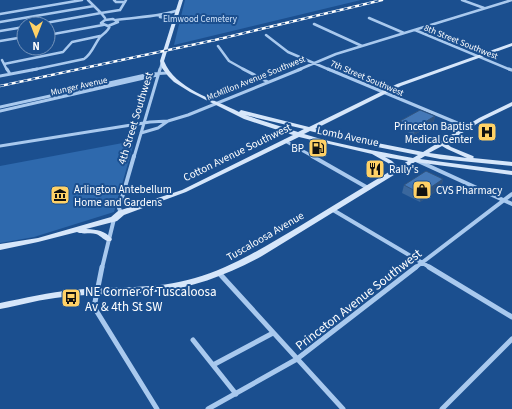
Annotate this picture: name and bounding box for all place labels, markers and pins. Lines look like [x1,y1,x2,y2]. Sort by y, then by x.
place label: Princeton Baptist Medical Center [394,119,473,147]
hospital icon: Princeton Baptist Medical Center [476,121,498,143]
fuel station icon: BP [307,137,329,159]
place label: BP [291,141,304,156]
restaurant icon: Rally's [364,158,386,180]
place label: Rally's [389,162,419,177]
shop icon: CVS Pharmacy [411,179,433,201]
place label: Arlington Antebellum Home and Gardens [74,182,172,210]
place label: CVS Pharmacy [436,183,502,198]
museum icon: Arlington Antebellum Home and Gardens [49,184,71,206]
place label: NE Corner of Tuscaloosa Av & 4th St SW [85,283,217,316]
bus stop icon: NE Corner of Tuscaloosa Av & 4th St SW [60,287,82,309]

